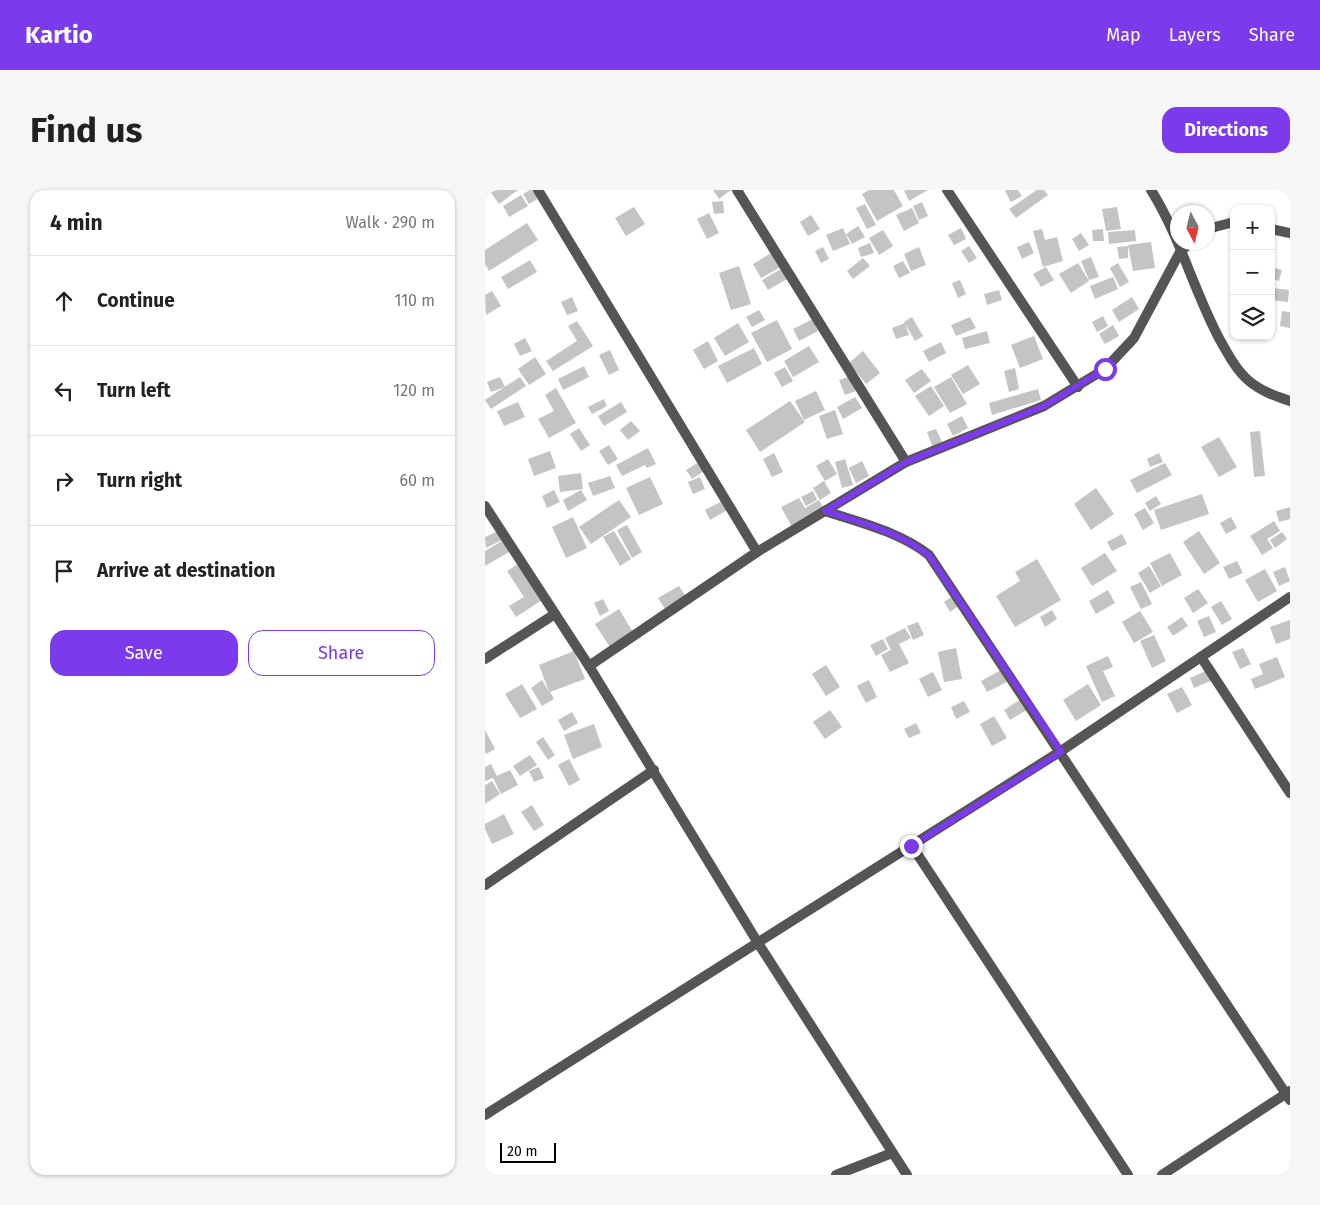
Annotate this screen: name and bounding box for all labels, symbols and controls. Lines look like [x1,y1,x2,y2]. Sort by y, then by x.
text: Kartio [25,21,93,49]
text: Map [1106,24,1141,46]
text: Layers [1169,24,1221,46]
text: Share [1249,24,1295,46]
button: Directions [1162,107,1290,153]
text: Find us [30,109,142,151]
north arrow [1170,205,1215,250]
map controls [1230,205,1275,340]
button: + [1230,205,1275,250]
text: 4 min [50,210,103,236]
text: Walk · 290 m [345,213,435,232]
button: − [1230,250,1275,295]
icon: ahead [50,287,78,315]
text: Continue [97,289,175,312]
text: 110 m [394,291,435,310]
button: layers [1230,295,1275,340]
route start [1094,358,1117,381]
icon: left [50,377,78,405]
text: Turn left [97,379,171,402]
text: 120 m [393,381,435,400]
icon: right [50,467,78,495]
text: Turn right [97,469,182,492]
text: 60 m [400,471,435,490]
icon: arrive [50,557,78,585]
text: Arrive at destination [97,559,276,582]
button: Save [50,630,238,676]
button: Share [248,630,435,676]
route end [900,835,923,858]
scale bar [500,1140,556,1163]
text: 20 m [507,1143,537,1160]

